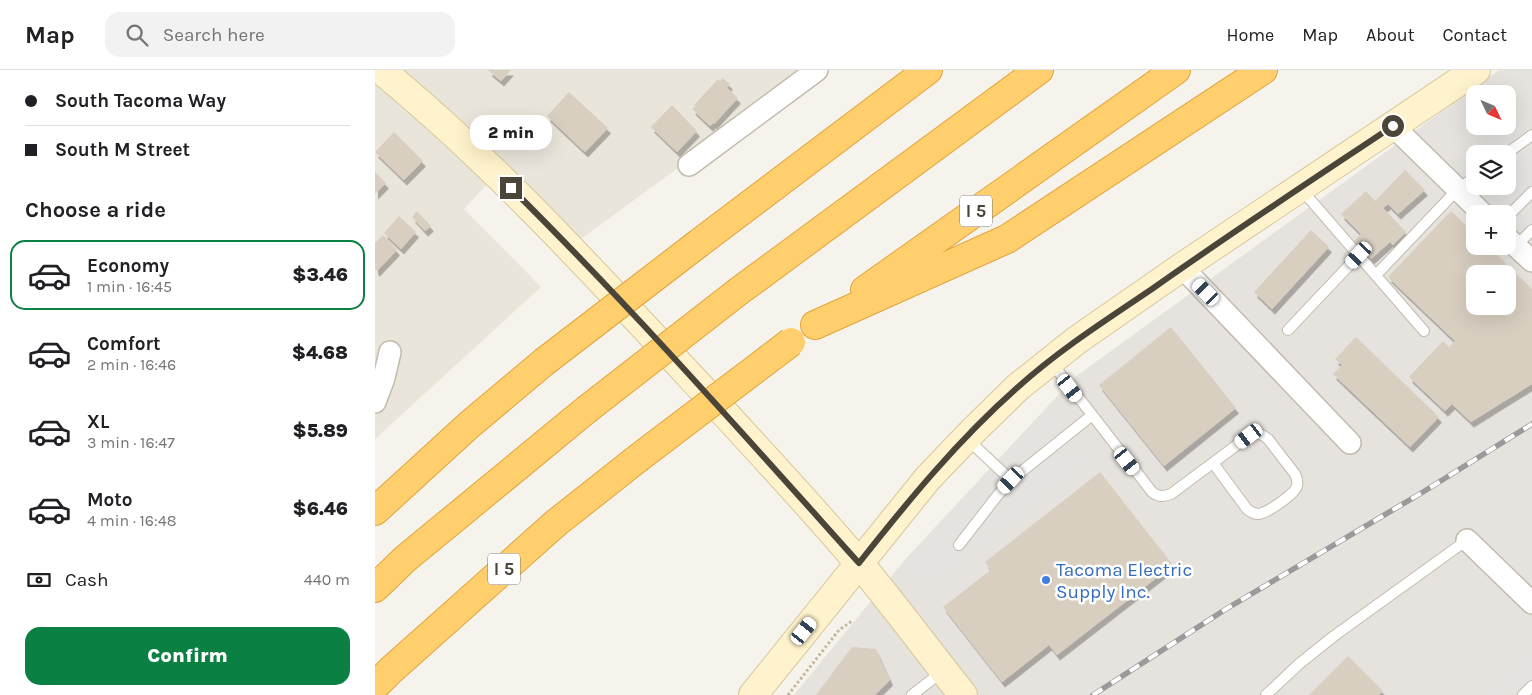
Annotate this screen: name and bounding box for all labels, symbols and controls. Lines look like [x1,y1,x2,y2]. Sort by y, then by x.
search box [105,12,455,57]
text: Map [25,21,75,49]
icon: search [123,21,151,49]
text: Search here [163,24,265,46]
text: Home [1226,24,1274,46]
text: Map [1302,24,1338,46]
text: About [1366,24,1415,46]
text: Contact [1443,24,1507,46]
north arrow [1466,85,1516,135]
map controls [1466,85,1516,315]
text: South Tacoma Way [55,90,226,112]
route start [1382,115,1404,137]
callout: 2 min [470,116,552,150]
text: 2 min [488,123,534,142]
text: South M Street [55,139,190,161]
button: layers [1466,145,1516,195]
route end [500,177,522,199]
road number: I 5 [960,195,992,226]
text: Choose a ride [25,197,166,223]
button: + [1466,205,1516,255]
car [1343,239,1374,271]
icon: car [27,253,72,298]
text: Economy [87,255,169,277]
text: $3.46 [292,264,348,286]
button: − [1466,265,1516,315]
car [1190,276,1221,308]
text: 1 min · 16:45 [87,277,172,296]
icon: car [27,331,72,376]
text: Comfort [87,333,161,355]
text: $4.68 [292,342,348,364]
text: 2 min · 16:46 [87,355,176,374]
car [1054,372,1085,404]
icon: car [27,409,72,454]
text: XL [87,411,109,433]
text: $5.89 [292,420,348,442]
car [1232,421,1265,451]
text: 3 min · 16:47 [87,433,175,452]
car [1111,445,1142,477]
car [995,464,1026,496]
icon: car [27,487,72,532]
text: Moto [87,489,133,511]
text: $6.46 [292,498,348,520]
text: 4 min · 16:48 [87,511,177,530]
road number: I 5 [488,554,520,584]
place label: Tacoma Electric Supply Inc. [1056,559,1192,603]
icon: cash [25,566,53,594]
text: Cash [65,569,109,591]
text: 440 m [304,570,350,589]
marker: Tacoma Electric Supply Inc. [1040,574,1052,586]
car [788,615,819,647]
button: Confirm [25,627,350,685]

